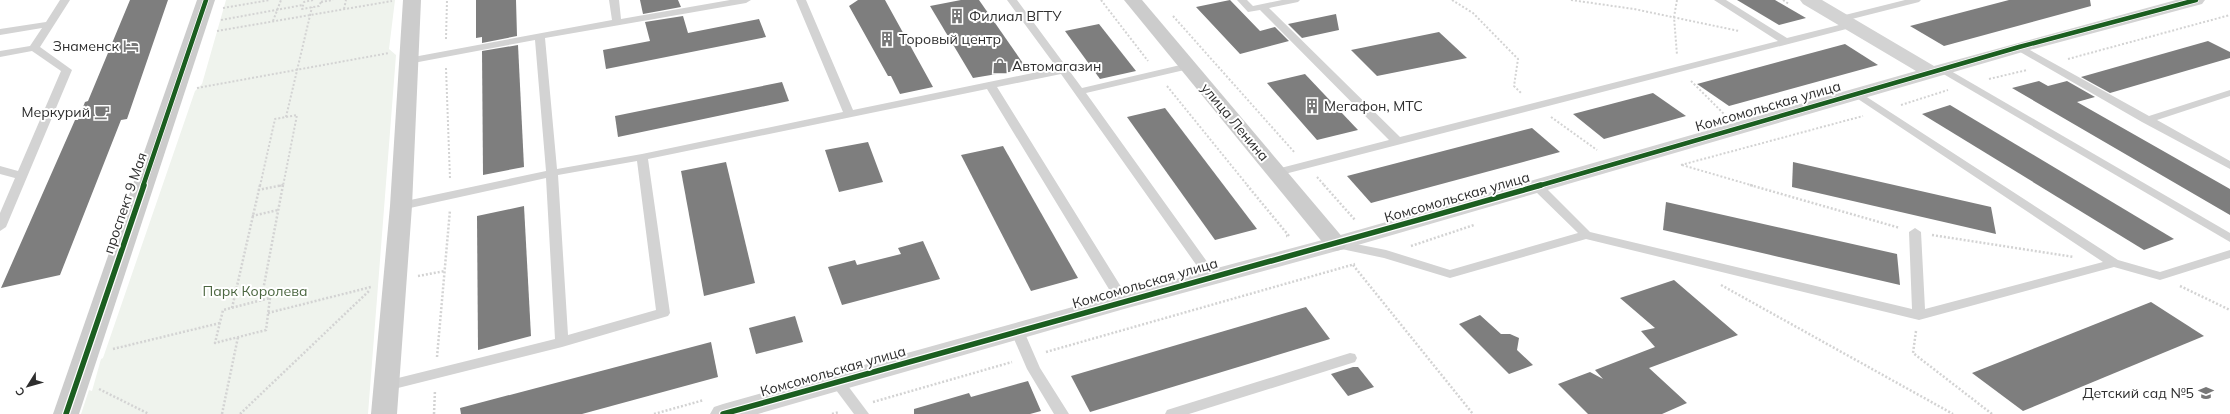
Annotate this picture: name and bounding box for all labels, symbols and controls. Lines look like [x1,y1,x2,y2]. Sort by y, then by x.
building icon: Филиал ВГТУ [948,7,966,25]
place label: Филиал ВГТУ [969,7,1062,25]
building icon: Торовый центр [878,30,896,48]
place label: Торовый центр [899,30,1001,48]
place label: Знаменск [53,37,119,55]
hotel icon: Знаменск [122,37,140,55]
shop icon: Автомагазин [991,57,1009,75]
place label: Автомагазин [1012,57,1101,75]
street label: Комсомольская улица [1693,77,1843,135]
street label: улица Ленина [1197,79,1273,165]
building icon: Мегафон, МТС [1303,97,1321,115]
place label: Мегафон, МТС [1324,97,1423,115]
place label: Меркурий [21,103,90,121]
cafe icon: Меркурий [93,103,111,121]
street label: проспект 9 Мая [99,150,151,256]
street label: Комсомольская улица [1382,168,1532,226]
street label: Комсомольская улица [1070,254,1220,312]
park label: Парк Королева [202,282,308,300]
street label: Комсомольская улица [758,342,908,400]
north arrow [8,366,48,406]
text: С [12,384,28,399]
place label: Детский сад №5 [2082,384,2194,402]
school or university icon: Детский сад №5 [2197,384,2215,402]

